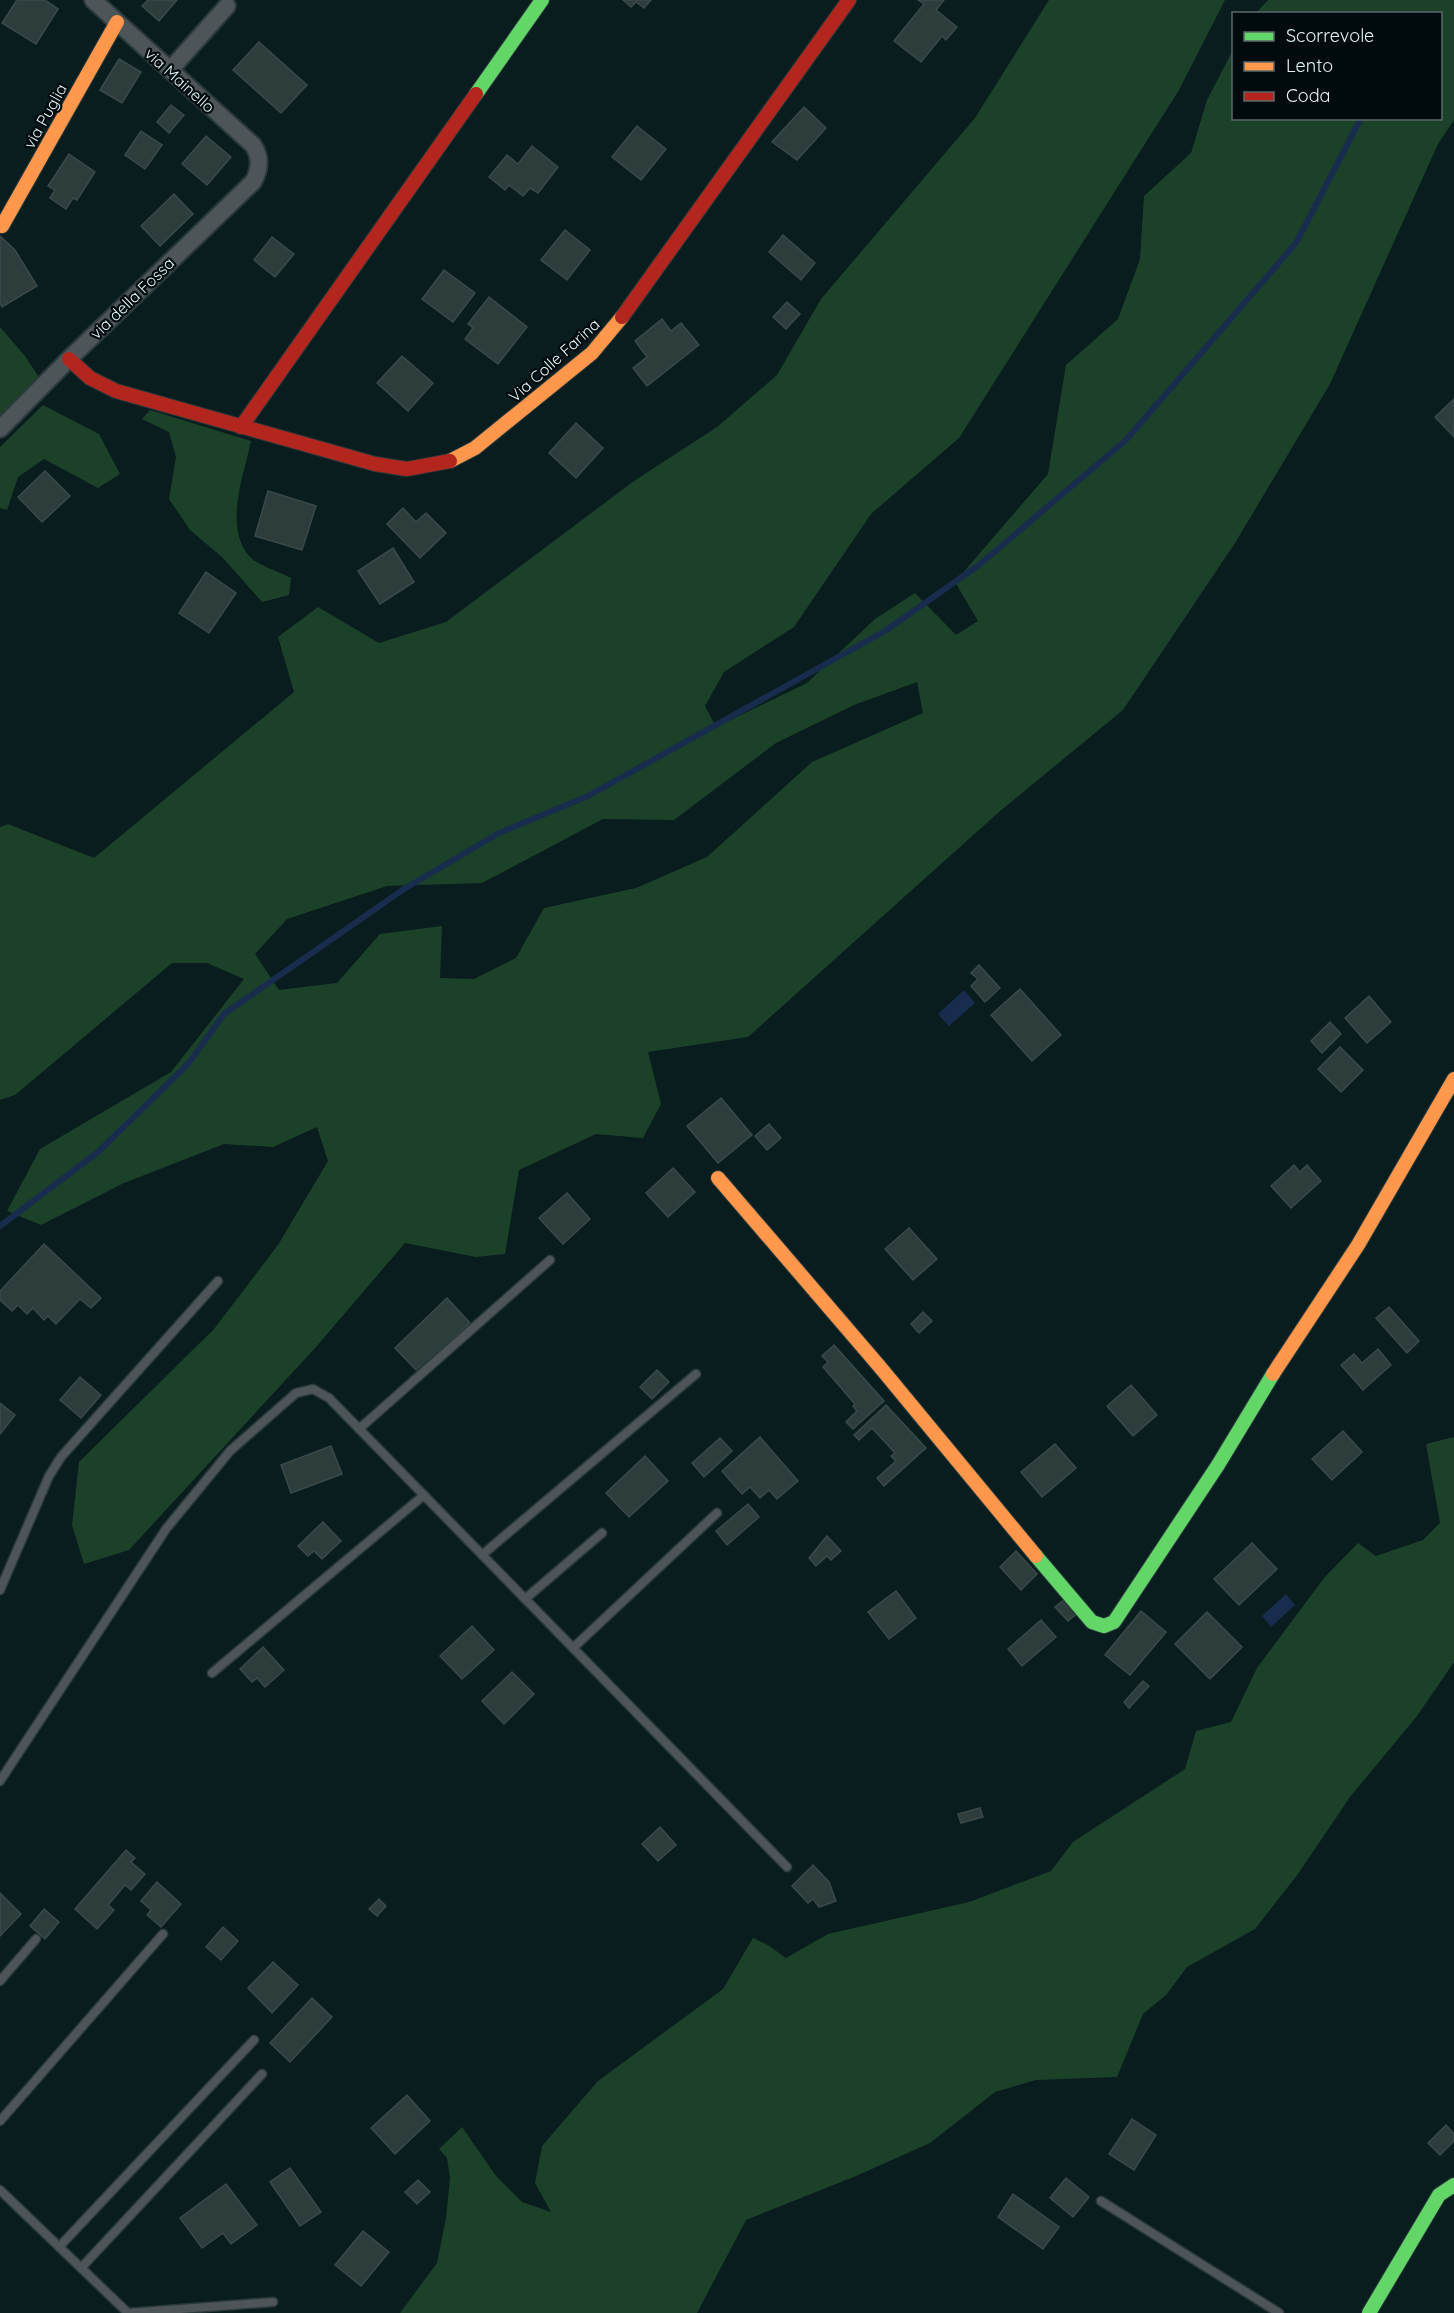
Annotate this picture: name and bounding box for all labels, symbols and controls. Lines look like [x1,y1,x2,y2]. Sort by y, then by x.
legend [1232,12,1442,120]
text: Scorrevole [1286,24,1374,47]
street label: via Mainello [141,43,219,117]
text: Lento [1286,54,1333,77]
street label: via Puglia [19,80,71,152]
text: Coda [1286,84,1330,107]
street label: via della Fossa [86,253,178,343]
street label: Via Colle Farina [504,314,604,406]

